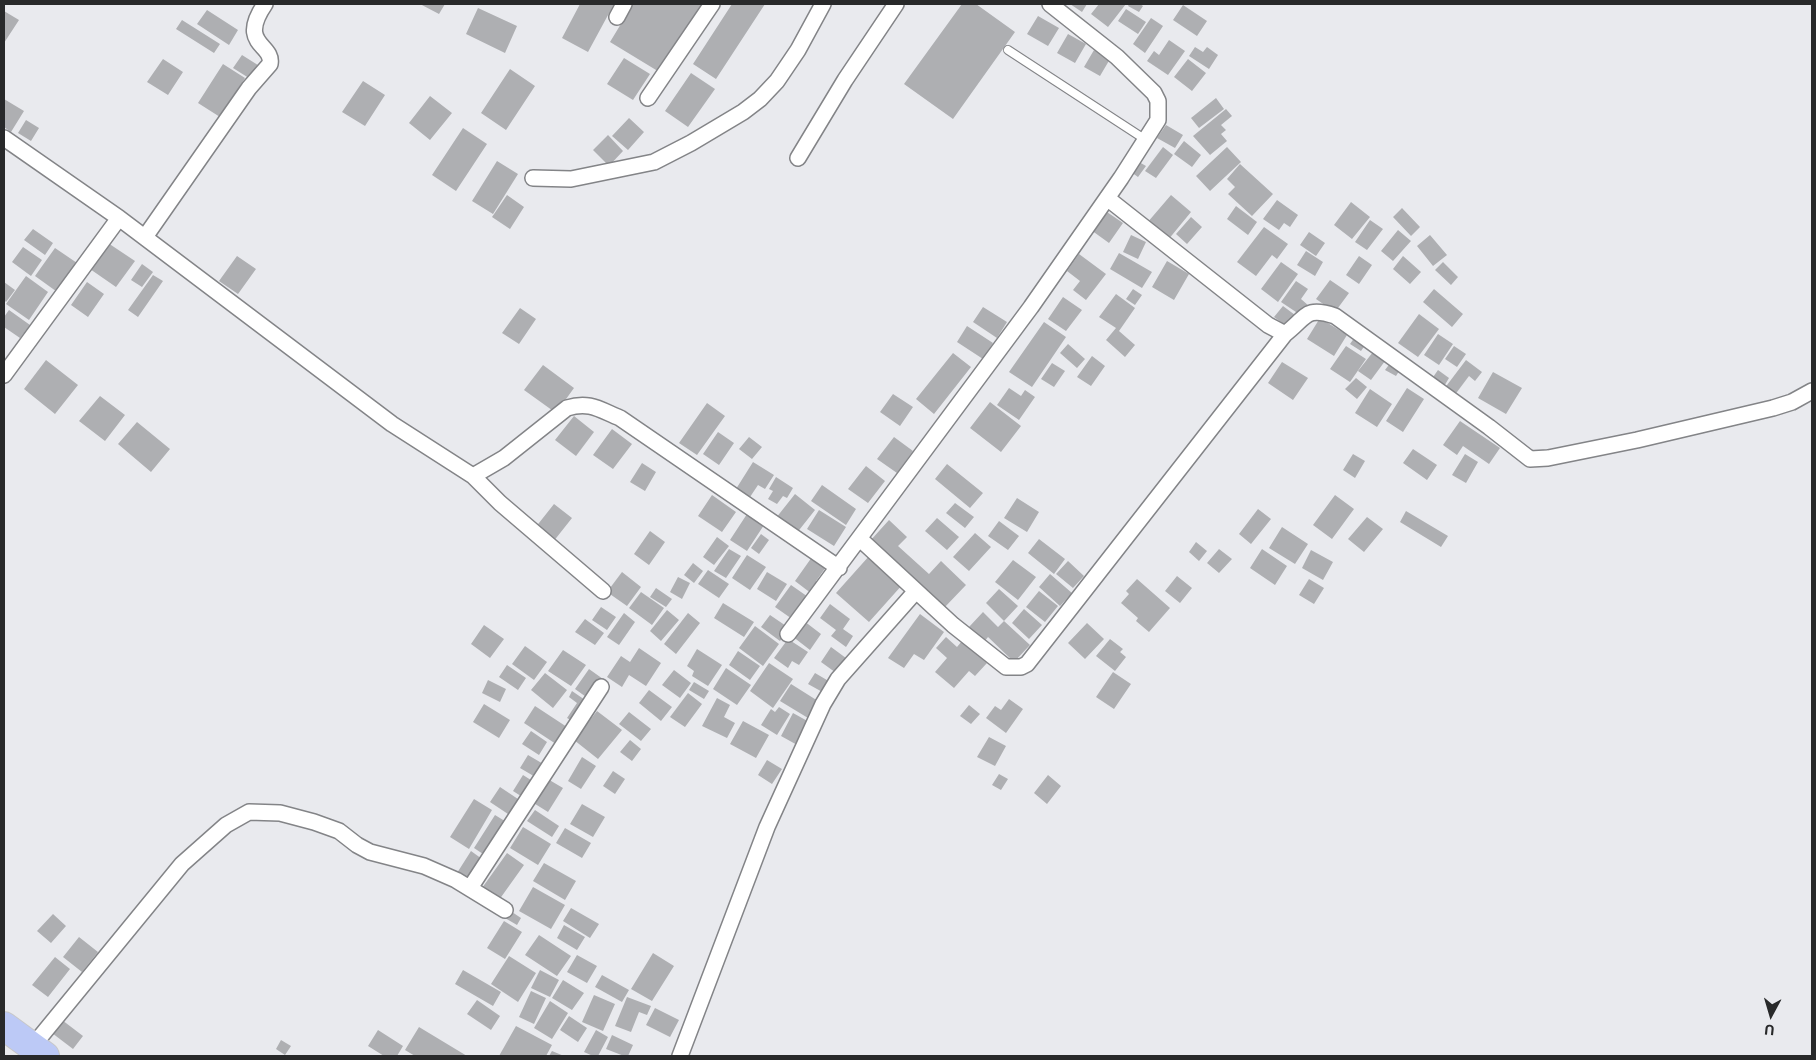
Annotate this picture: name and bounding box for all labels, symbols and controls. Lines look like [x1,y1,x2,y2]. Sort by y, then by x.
north arrow [1746,990,1796,1040]
text: U [1763,1020,1776,1040]

